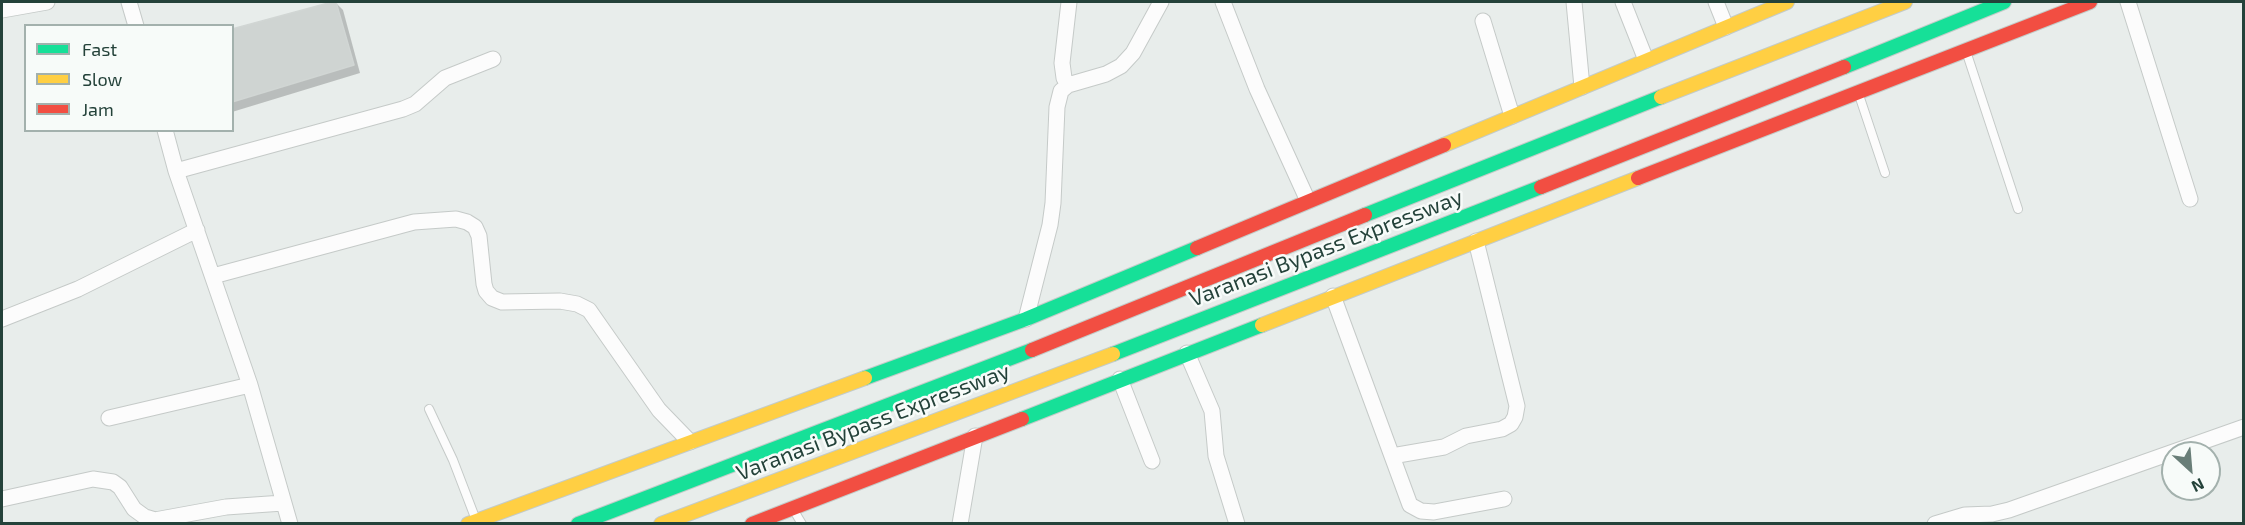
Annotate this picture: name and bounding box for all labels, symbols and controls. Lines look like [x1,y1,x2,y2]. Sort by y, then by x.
legend [24,24,234,132]
text: Fast [82,38,117,60]
text: Slow [82,68,122,90]
text: Jam [82,98,114,120]
street label: Varanasi Bypass Expressway [1186,184,1466,312]
street label: Varanasi Bypass Expressway [733,358,1013,486]
north arrow [2161,441,2221,501]
text: N [2189,475,2208,497]

